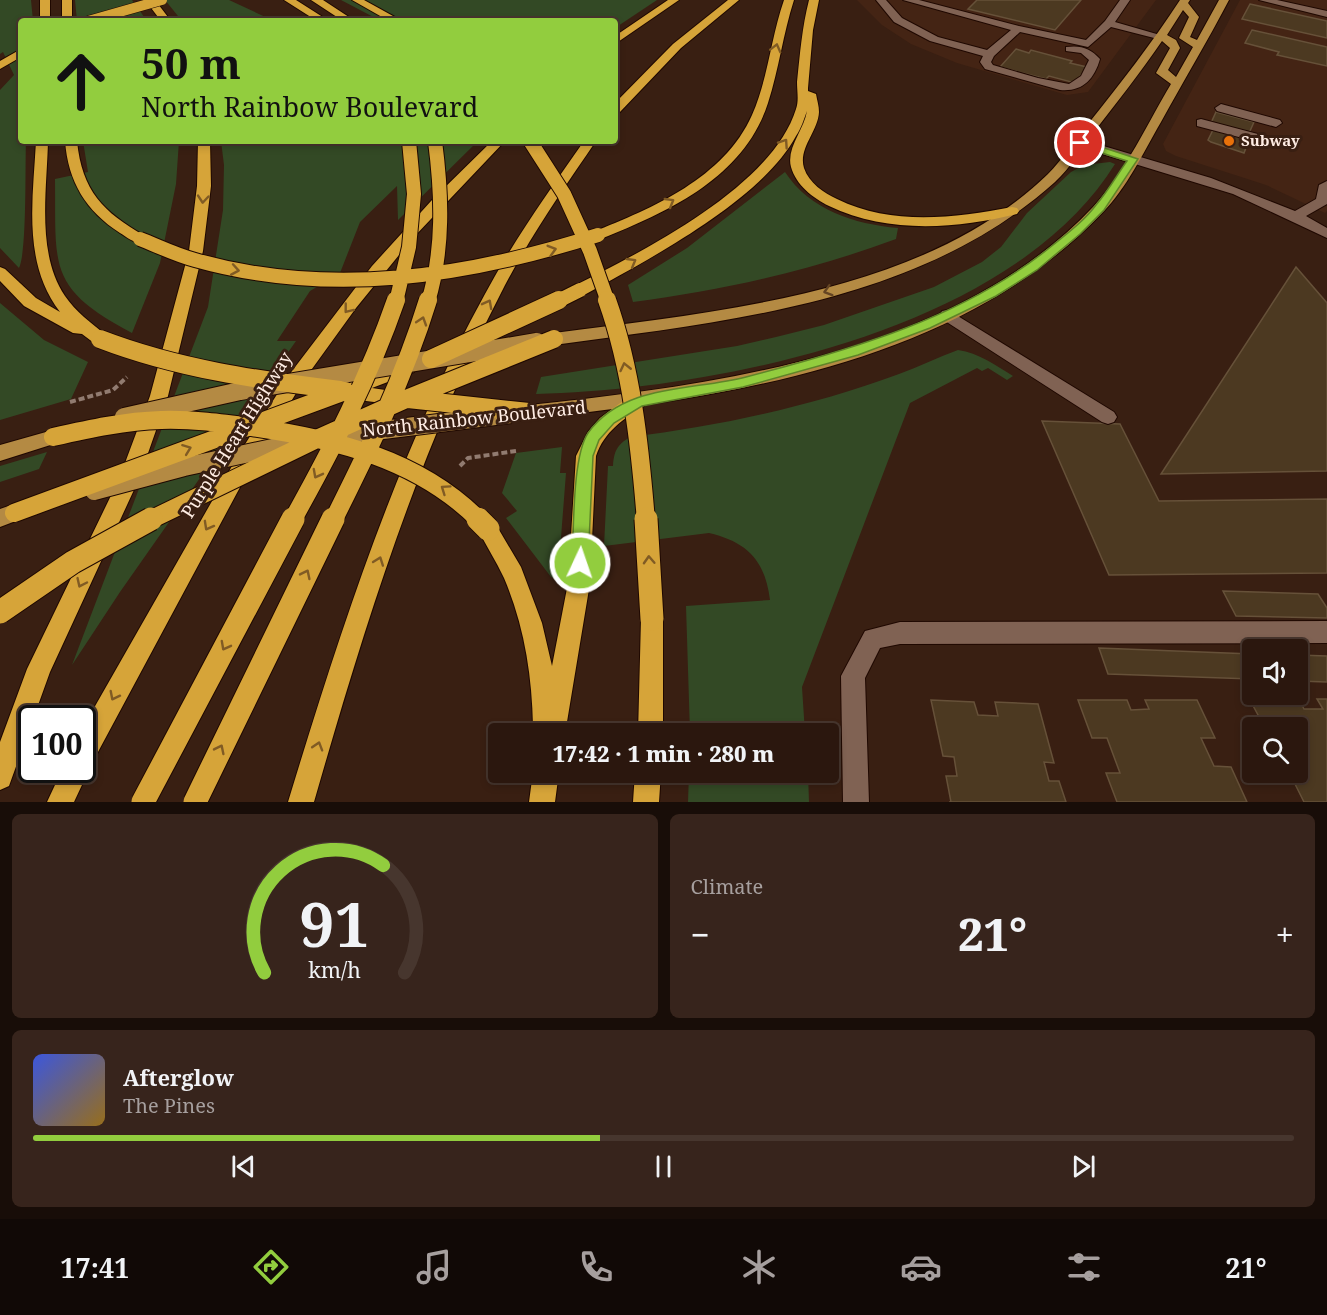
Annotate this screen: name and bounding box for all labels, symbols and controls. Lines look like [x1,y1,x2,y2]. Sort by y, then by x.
text: 50 m [141,34,241,91]
icon: ahead [42,42,120,120]
one-way arrow [768,43,781,53]
text: North Rainbow Boulevard [141,88,478,125]
pin [1054,117,1105,168]
icon: arrive [1063,126,1096,159]
place label: Subway [1241,130,1300,150]
marker: Subway [1222,134,1236,148]
one-way arrow [777,138,788,149]
one-way arrow [197,195,210,204]
one-way arrow [664,198,674,209]
one-way arrow [547,245,557,257]
one-way arrow [626,258,636,269]
one-way arrow [229,263,239,276]
one-way arrow [824,284,834,296]
one-way arrow [481,300,492,311]
one-way arrow [344,302,355,313]
one-way arrow [415,316,427,327]
street label: Purple Heart Highway [175,346,298,522]
one-way arrow [619,362,632,372]
street label: North Rainbow Boulevard [361,394,587,442]
one-way arrow [181,443,191,456]
one-way arrow [313,468,324,478]
one-way arrow [441,485,452,496]
one-way arrow [204,520,216,530]
position arrow [548,531,612,595]
one-way arrow [371,556,384,567]
one-way arrow [642,556,655,565]
one-way arrow [299,570,311,581]
one-way arrow [76,577,88,588]
map controls [1242,639,1308,783]
button: sound [1242,639,1308,705]
one-way arrow [221,640,232,650]
one-way arrow [109,690,121,701]
speed limit sign: 100 [18,705,96,783]
button: search [1242,717,1308,783]
text: 17:42 · 1 min · 280 m [553,738,774,768]
one-way arrow [311,741,323,752]
one-way arrow [213,745,225,756]
text: Climate [691,873,763,900]
text: 91 [299,880,370,965]
text: 21° [958,903,1027,964]
text: − [691,912,710,957]
text: + [1276,912,1294,957]
text: km/h [308,955,361,984]
text: Afterglow [123,1062,234,1092]
text: The Pines [123,1092,215,1119]
icon: previous [227,1150,260,1183]
icon: pause [647,1150,680,1183]
icon: next [1067,1150,1100,1183]
icon: directions [250,1246,292,1288]
icon: music [413,1246,455,1288]
icon: phone [575,1246,617,1288]
icon: climate [738,1246,780,1288]
icon: car [900,1246,942,1288]
icon: filters [1063,1246,1105,1288]
text: 17:41 [60,1249,130,1286]
text: 21° [1225,1249,1267,1286]

